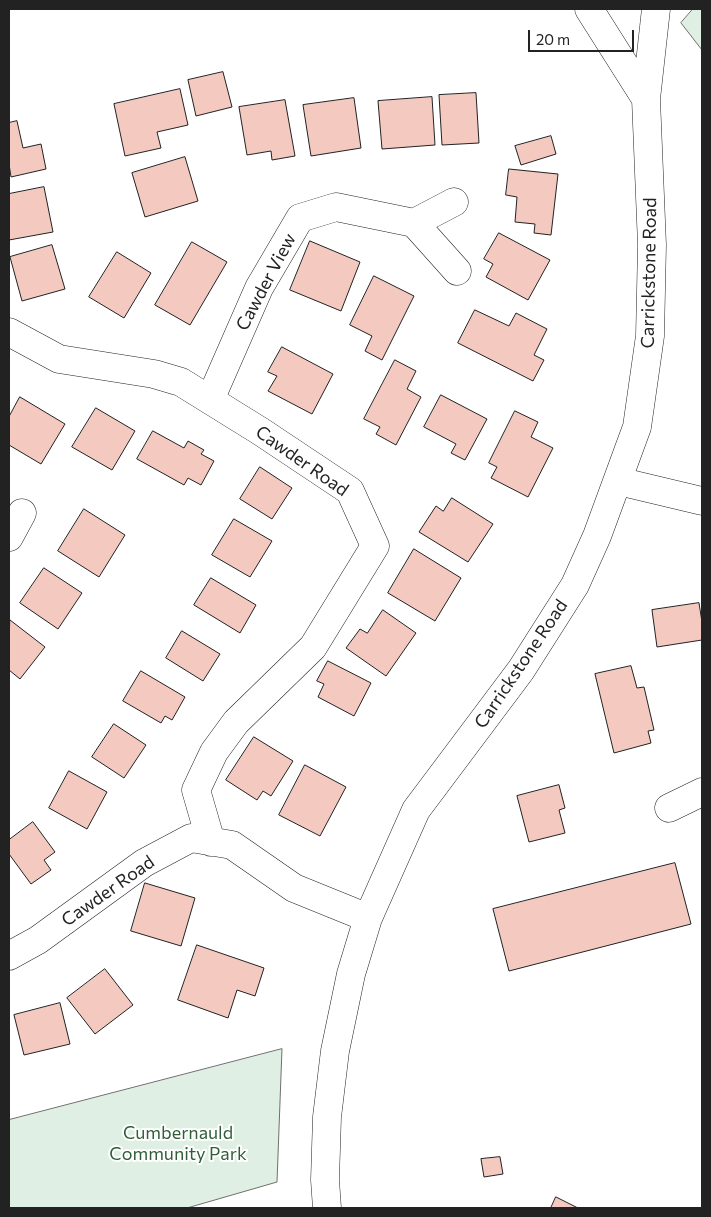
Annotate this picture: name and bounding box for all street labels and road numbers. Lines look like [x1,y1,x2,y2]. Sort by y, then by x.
street label: Carrickstone Road [637,197,661,349]
street label: Cawder View [231,230,301,334]
street label: Cawder Road [251,421,353,501]
street label: Carrickstone Road [470,595,572,733]
street label: Cawder Road [57,851,159,931]

